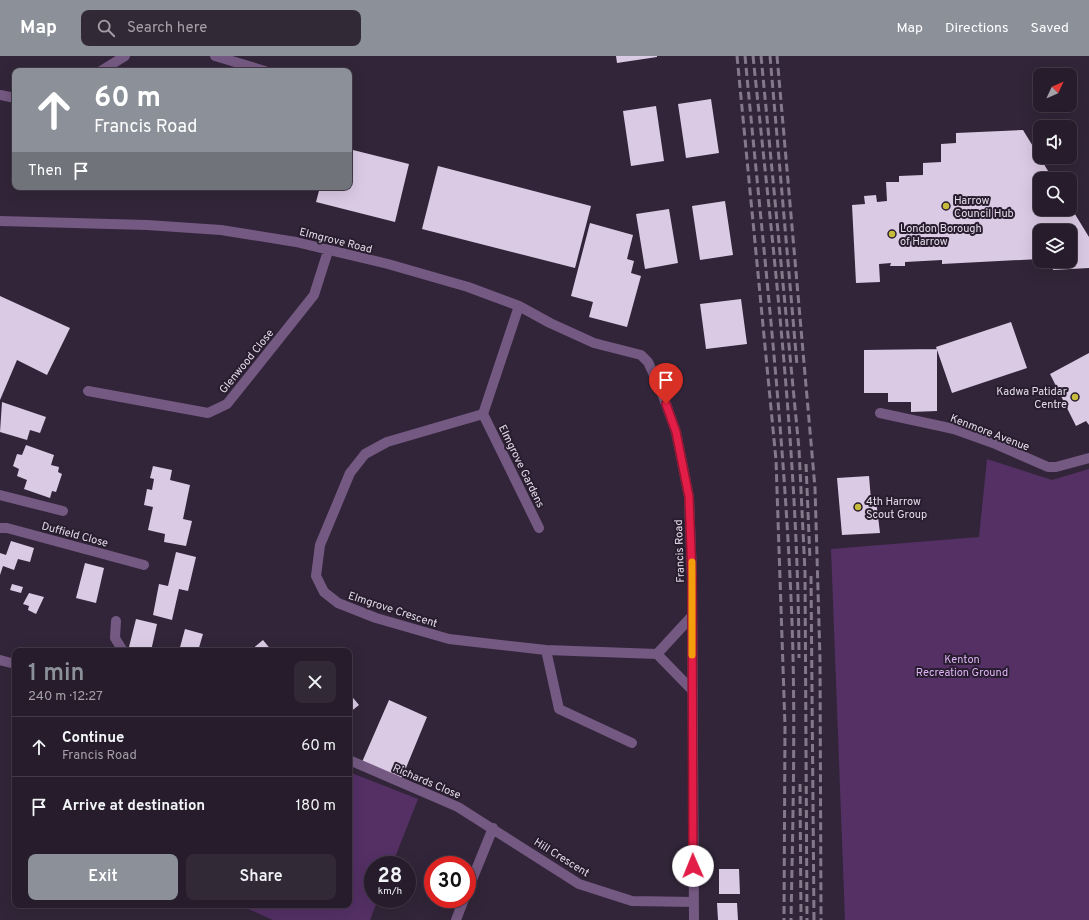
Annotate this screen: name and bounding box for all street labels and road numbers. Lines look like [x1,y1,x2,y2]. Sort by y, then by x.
street label: Elmgrove Road [298,225,374,257]
street label: Glenwood Close [217,327,277,397]
street label: Kenmore Avenue [948,411,1031,455]
street label: Elmgrove Gardens [495,423,547,510]
street label: Duffield Close [40,519,110,551]
street label: Francis Road [672,519,688,583]
street label: Elmgrove Crescent [346,589,439,631]
street label: Richards Close [390,761,463,803]
street label: Hill Crescent [531,835,592,880]

